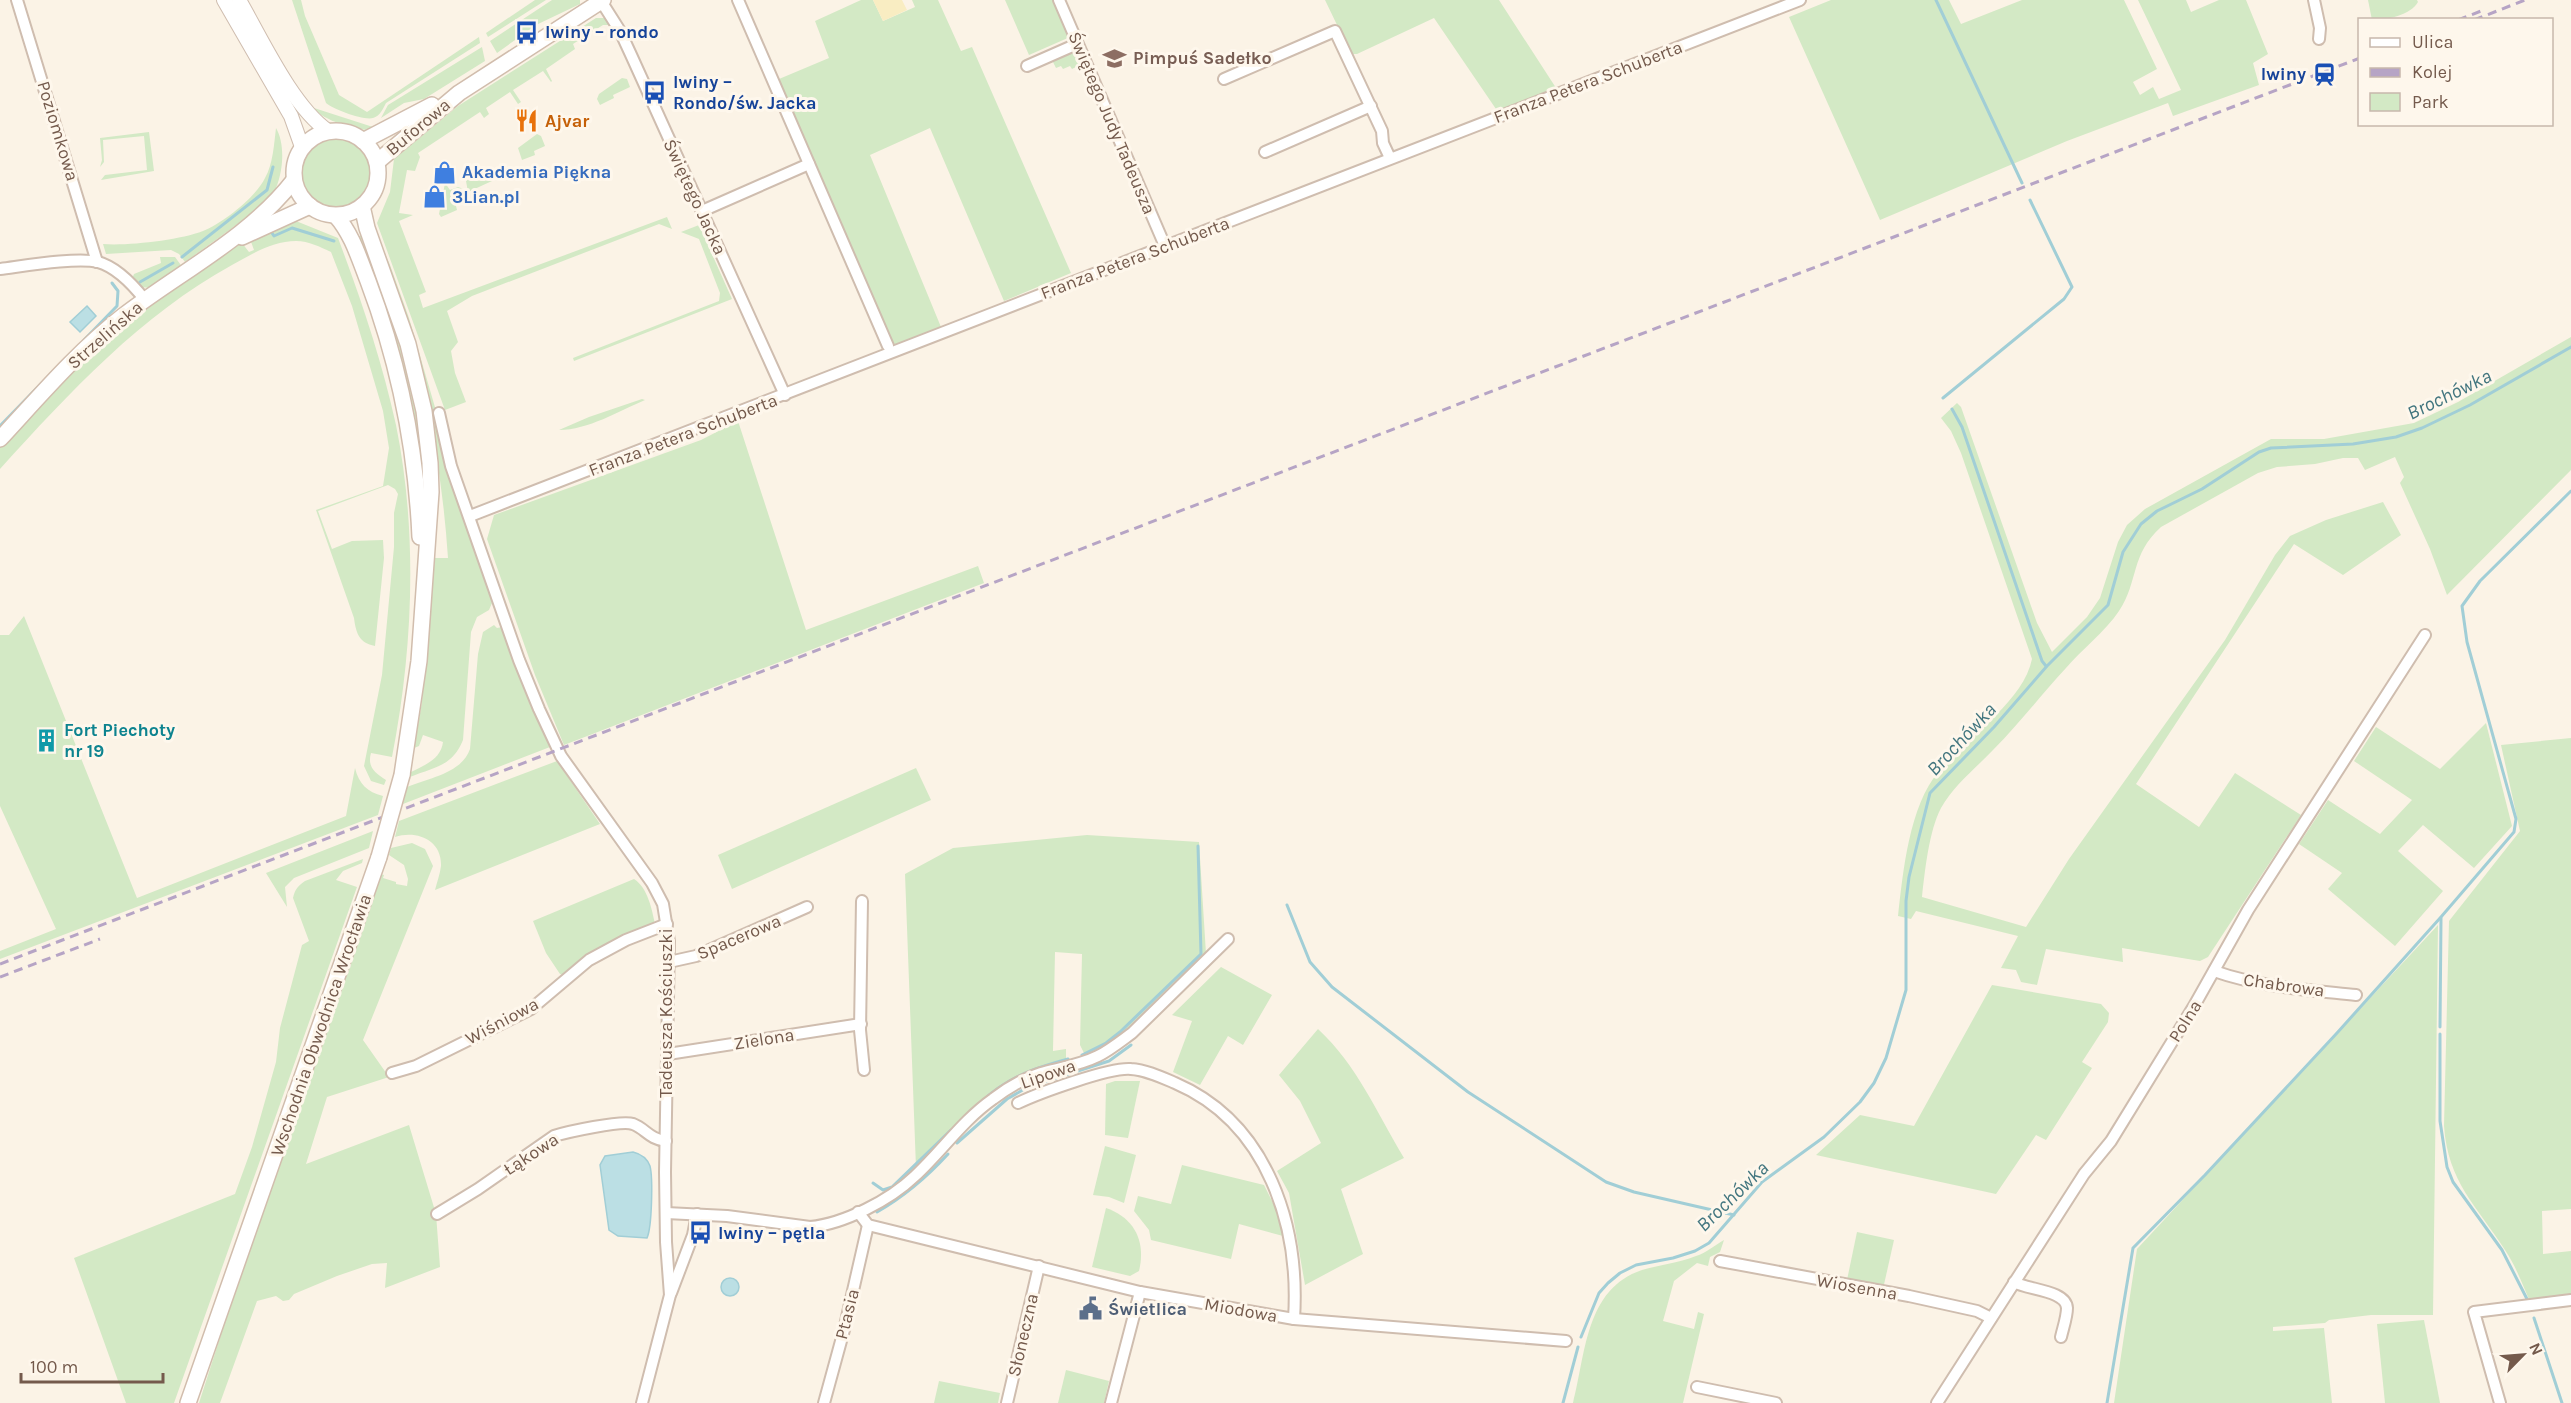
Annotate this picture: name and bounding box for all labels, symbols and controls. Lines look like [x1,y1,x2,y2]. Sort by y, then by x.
legend [2358,18,2553,126]
bus stop icon: Iwiny – rondo [514,19,540,45]
place label: Iwiny – rondo [545,21,659,43]
street label: Świętego Judy Tadeusza [1064,28,1161,218]
text: Ulica [2412,31,2453,53]
street label: Franza Petera Schuberta [1491,36,1685,128]
school or university icon: Pimpuś Sadełko [1102,45,1128,71]
place label: Pimpuś Sadełko [1133,47,1272,69]
station icon: Iwiny [2311,61,2337,87]
text: Kolej [2412,61,2453,83]
place label: Iwiny [2261,63,2306,85]
place label: Iwiny – Rondo/św. Jacka [673,71,817,114]
street label: Poziomkowa [32,78,84,184]
bus stop icon: Iwiny – Rondo/św. Jacka [642,79,668,105]
text: Park [2412,91,2449,113]
street label: Buforowa [381,94,455,160]
restaurant icon: Ajvar [514,108,540,134]
place label: Ajvar [545,110,589,132]
street label: Świętego Jacka [659,135,732,258]
shop icon: Akademia Piękna [431,159,457,185]
place label: Akademia Piękna [462,161,611,183]
shop icon: 3Lian.pl [421,184,447,210]
place label: 3Lian.pl [452,186,520,208]
street label: Franza Petera Schuberta [1038,212,1232,304]
street label: Strzelińska [63,296,147,374]
water label: Brochówka [2403,364,2495,425]
street label: Franza Petera Schuberta [586,389,780,481]
water label: Brochówka [1922,698,2001,781]
place label: Fort Piechoty nr 19 [64,719,175,762]
building icon: Fort Piechoty nr 19 [33,727,59,753]
street label: Wschodnia Obwodnica Wrocławia [266,891,376,1159]
street label: Spacerowa [694,909,784,965]
street label: Tadeusza Kościuszki [655,928,677,1098]
street label: Chabrowa [2242,968,2326,1002]
street label: Wiśniowa [462,993,542,1049]
street label: Polna [2164,996,2206,1046]
street label: Zielona [732,1023,796,1055]
street label: Lipowa [1017,1054,1079,1094]
street label: Łąkowa [499,1128,563,1180]
water label: Brochówka [1692,1156,1773,1236]
bus stop icon: Iwiny – pętla [687,1220,713,1246]
place label: Iwiny – pętla [718,1222,826,1244]
street label: Wiosenna [1815,1269,1899,1305]
street label: Ptasia [830,1286,864,1342]
street label: Słoneczna [1003,1291,1043,1379]
street label: Miodowa [1203,1293,1279,1327]
public building icon: Świetlica [1077,1296,1103,1322]
place label: Świetlica [1108,1297,1187,1320]
north arrow [2493,1325,2553,1385]
text: N [2525,1340,2547,1358]
scale bar [21,1346,164,1384]
text: 100 m [30,1356,78,1378]

